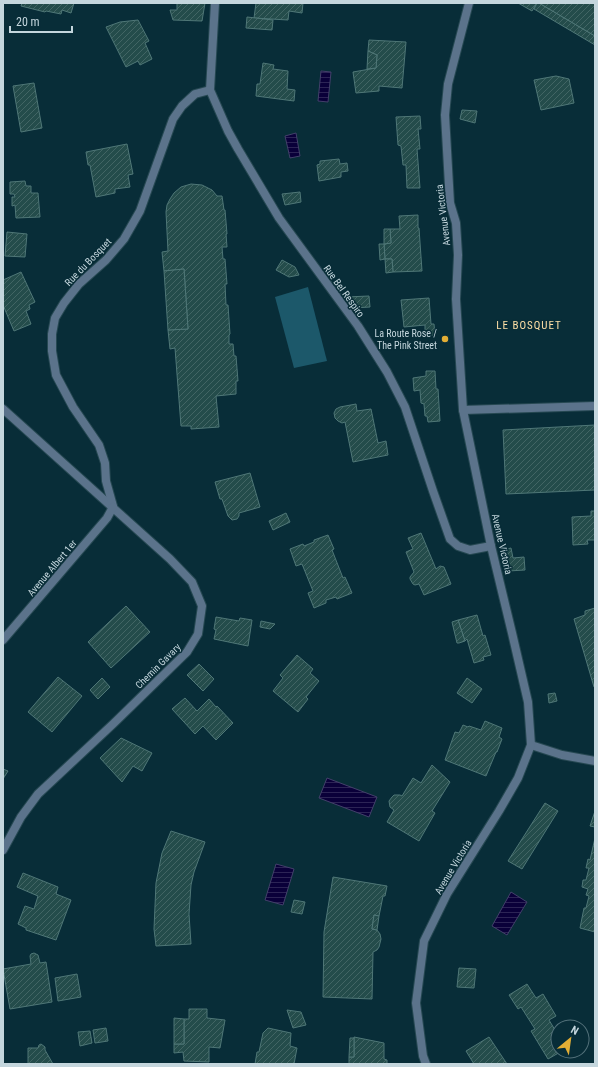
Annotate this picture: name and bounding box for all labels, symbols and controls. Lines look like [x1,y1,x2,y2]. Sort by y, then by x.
scale bar [10,8,72,34]
text: 20 m [16,15,40,29]
street label: Avenue Victoria [434,184,452,246]
street label: Rue du Bosquet [63,236,113,288]
street label: Rue Bel Respiro [321,263,367,319]
district label: LE BOSQUET [496,319,562,332]
place label: La Route Rose / The Pink Street [374,328,437,351]
marker: La Route Rose / The Pink Street [440,334,450,344]
street label: Avenue Victoria [490,513,514,575]
street label: Avenue Albert 1er [25,538,79,598]
street label: Chemin Gavary [133,641,183,691]
street label: Avenue Victoria [432,838,474,896]
north arrow [550,1019,590,1059]
text: N [569,1023,581,1038]

